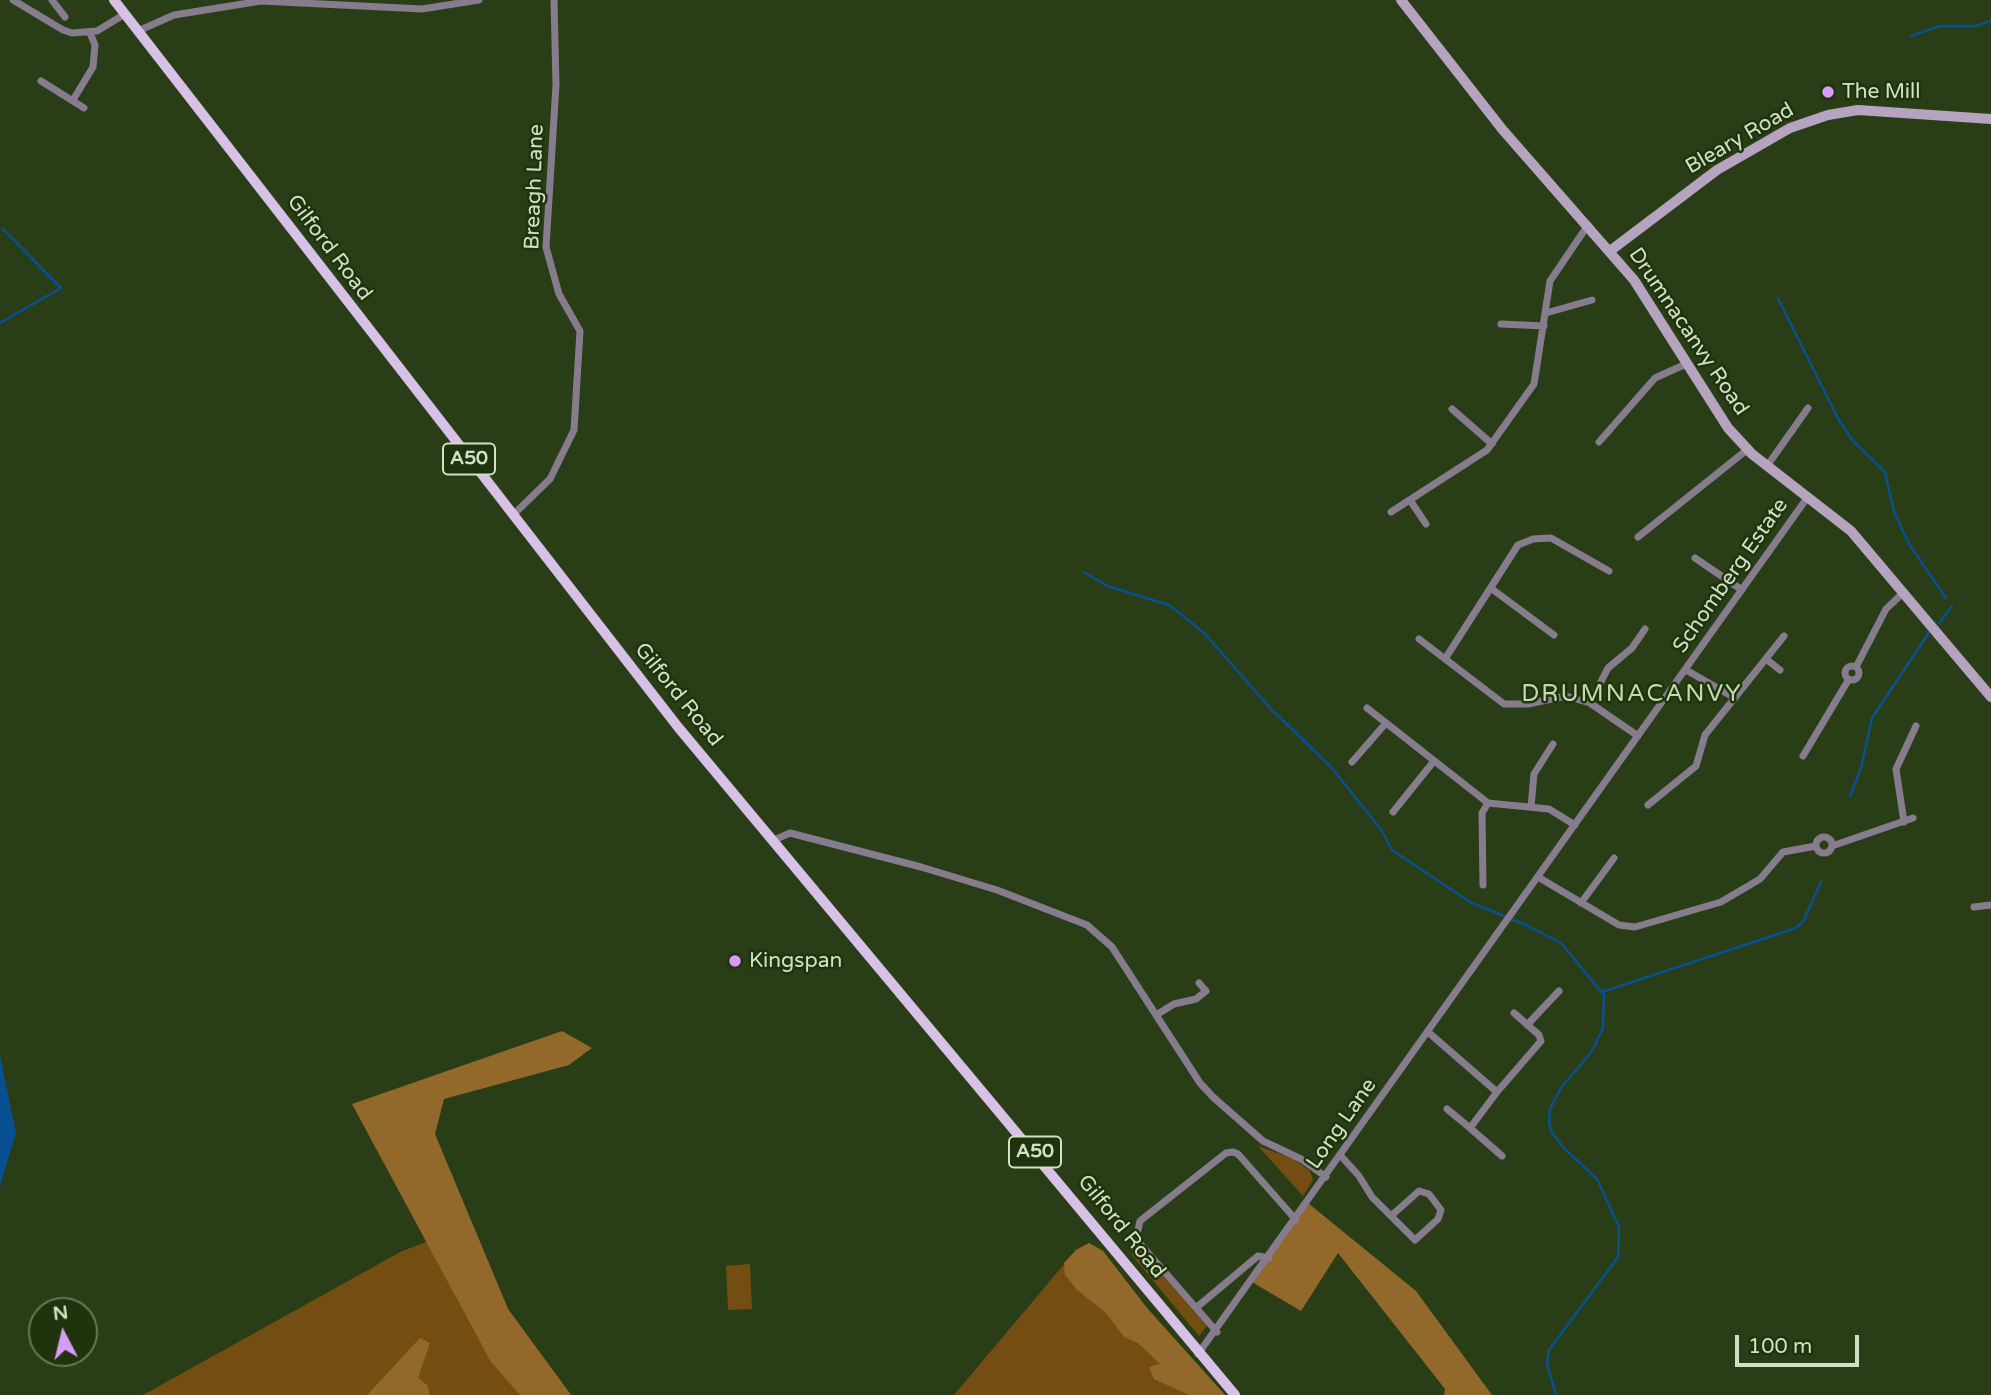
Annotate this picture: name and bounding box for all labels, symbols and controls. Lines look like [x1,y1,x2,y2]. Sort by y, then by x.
place label: The Mill [1842,79,1921,105]
marker: The Mill [1820,84,1836,100]
street label: Bleary Road [1681,98,1799,180]
street label: Breagh Lane [520,124,550,250]
street label: Gilford Road [281,190,377,306]
street label: Drumnacanvy Road [1623,243,1753,421]
road number: A50 [443,444,495,474]
street label: Schomberg Estate [1668,494,1794,658]
street label: Gilford Road [629,638,727,752]
district label: DRUMNACANVY [1523,681,1741,709]
place label: Kingspan [749,948,842,974]
marker: Kingspan [727,953,743,969]
street label: Long Lane [1302,1074,1382,1174]
road number: A50 [1009,1136,1061,1168]
street label: Gilford Road [1072,1170,1170,1284]
north arrow [28,1297,98,1367]
text: N [52,1301,70,1325]
scale bar [1739,1322,1863,1366]
text: 100 m [1748,1334,1812,1359]

